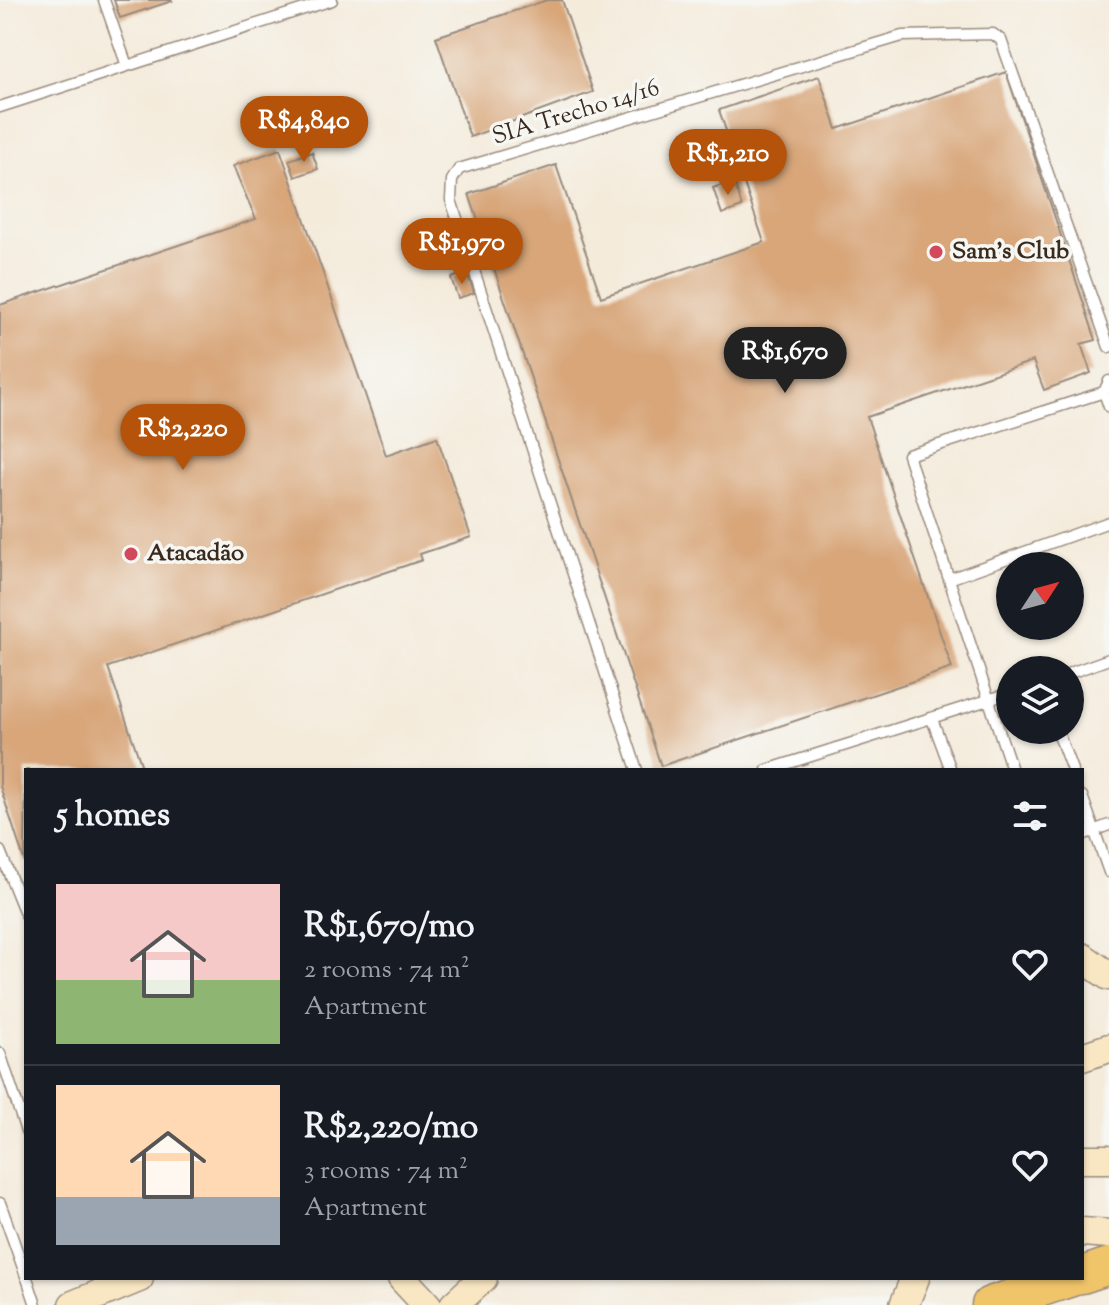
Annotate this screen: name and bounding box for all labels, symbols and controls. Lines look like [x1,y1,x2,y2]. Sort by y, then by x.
street label: SIA Trecho 14/16 [488,71,664,155]
pin: R$4,840 [230,96,378,164]
text: R$4,840 [258,103,350,140]
pin: R$1,210 [654,129,802,197]
text: R$1,210 [687,136,769,173]
pin: R$1,970 [388,218,536,286]
text: R$1,970 [419,225,505,262]
place label: Sam's Club [952,235,1069,269]
marker: Sam's Club [927,243,945,261]
pin: R$1,670 [711,327,859,395]
text: R$1,670 [742,334,828,371]
pin: R$2,220 [109,404,257,472]
text: R$2,220 [138,411,228,448]
place label: Atacadão [147,537,244,571]
marker: Atacadão [122,545,140,563]
north arrow [996,552,1084,640]
map controls [996,552,1084,744]
button: layers [996,656,1084,744]
text: 5 homes [56,792,170,841]
icon: filters [1008,794,1052,838]
text: R$1,670/mo [304,903,475,952]
icon: home [120,916,216,1012]
icon: heart [1008,942,1052,986]
text: 2 rooms · 74 m² [304,952,469,989]
text: Apartment [304,989,427,1026]
text: R$2,220/mo [304,1104,478,1153]
icon: home [120,1117,216,1213]
icon: heart [1008,1143,1052,1187]
text: 3 rooms · 74 m² [304,1153,468,1190]
text: Apartment [304,1190,427,1227]

